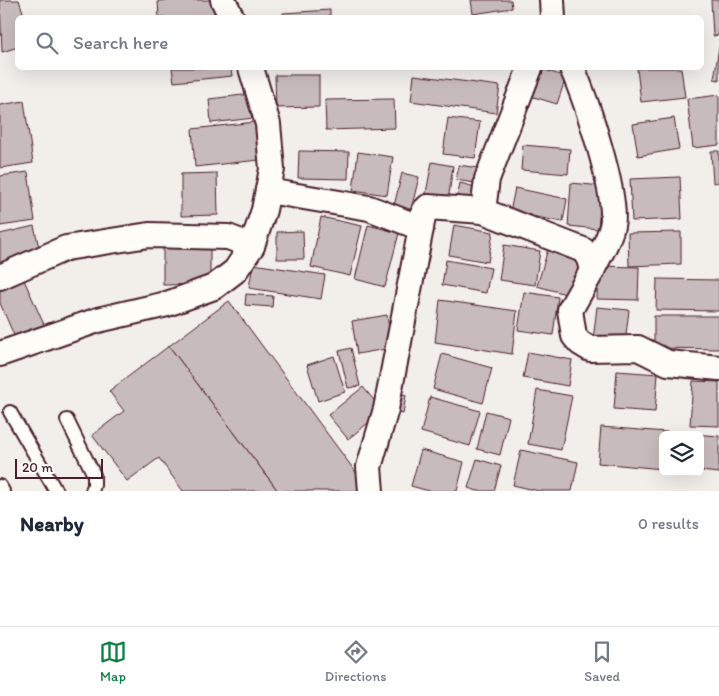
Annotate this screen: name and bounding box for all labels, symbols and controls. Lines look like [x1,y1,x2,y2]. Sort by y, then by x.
search box [15,15,704,70]
icon: search [33,29,61,57]
text: Search here [73,31,168,54]
map controls [659,431,704,476]
button: layers [659,431,704,476]
scale bar [15,456,102,479]
text: 20 m [22,459,53,476]
text: Nearby [20,511,84,536]
text: 0 results [638,514,699,533]
tab: Map [99,638,127,685]
tab: Directions [325,638,386,685]
tab: Saved [584,638,620,685]

